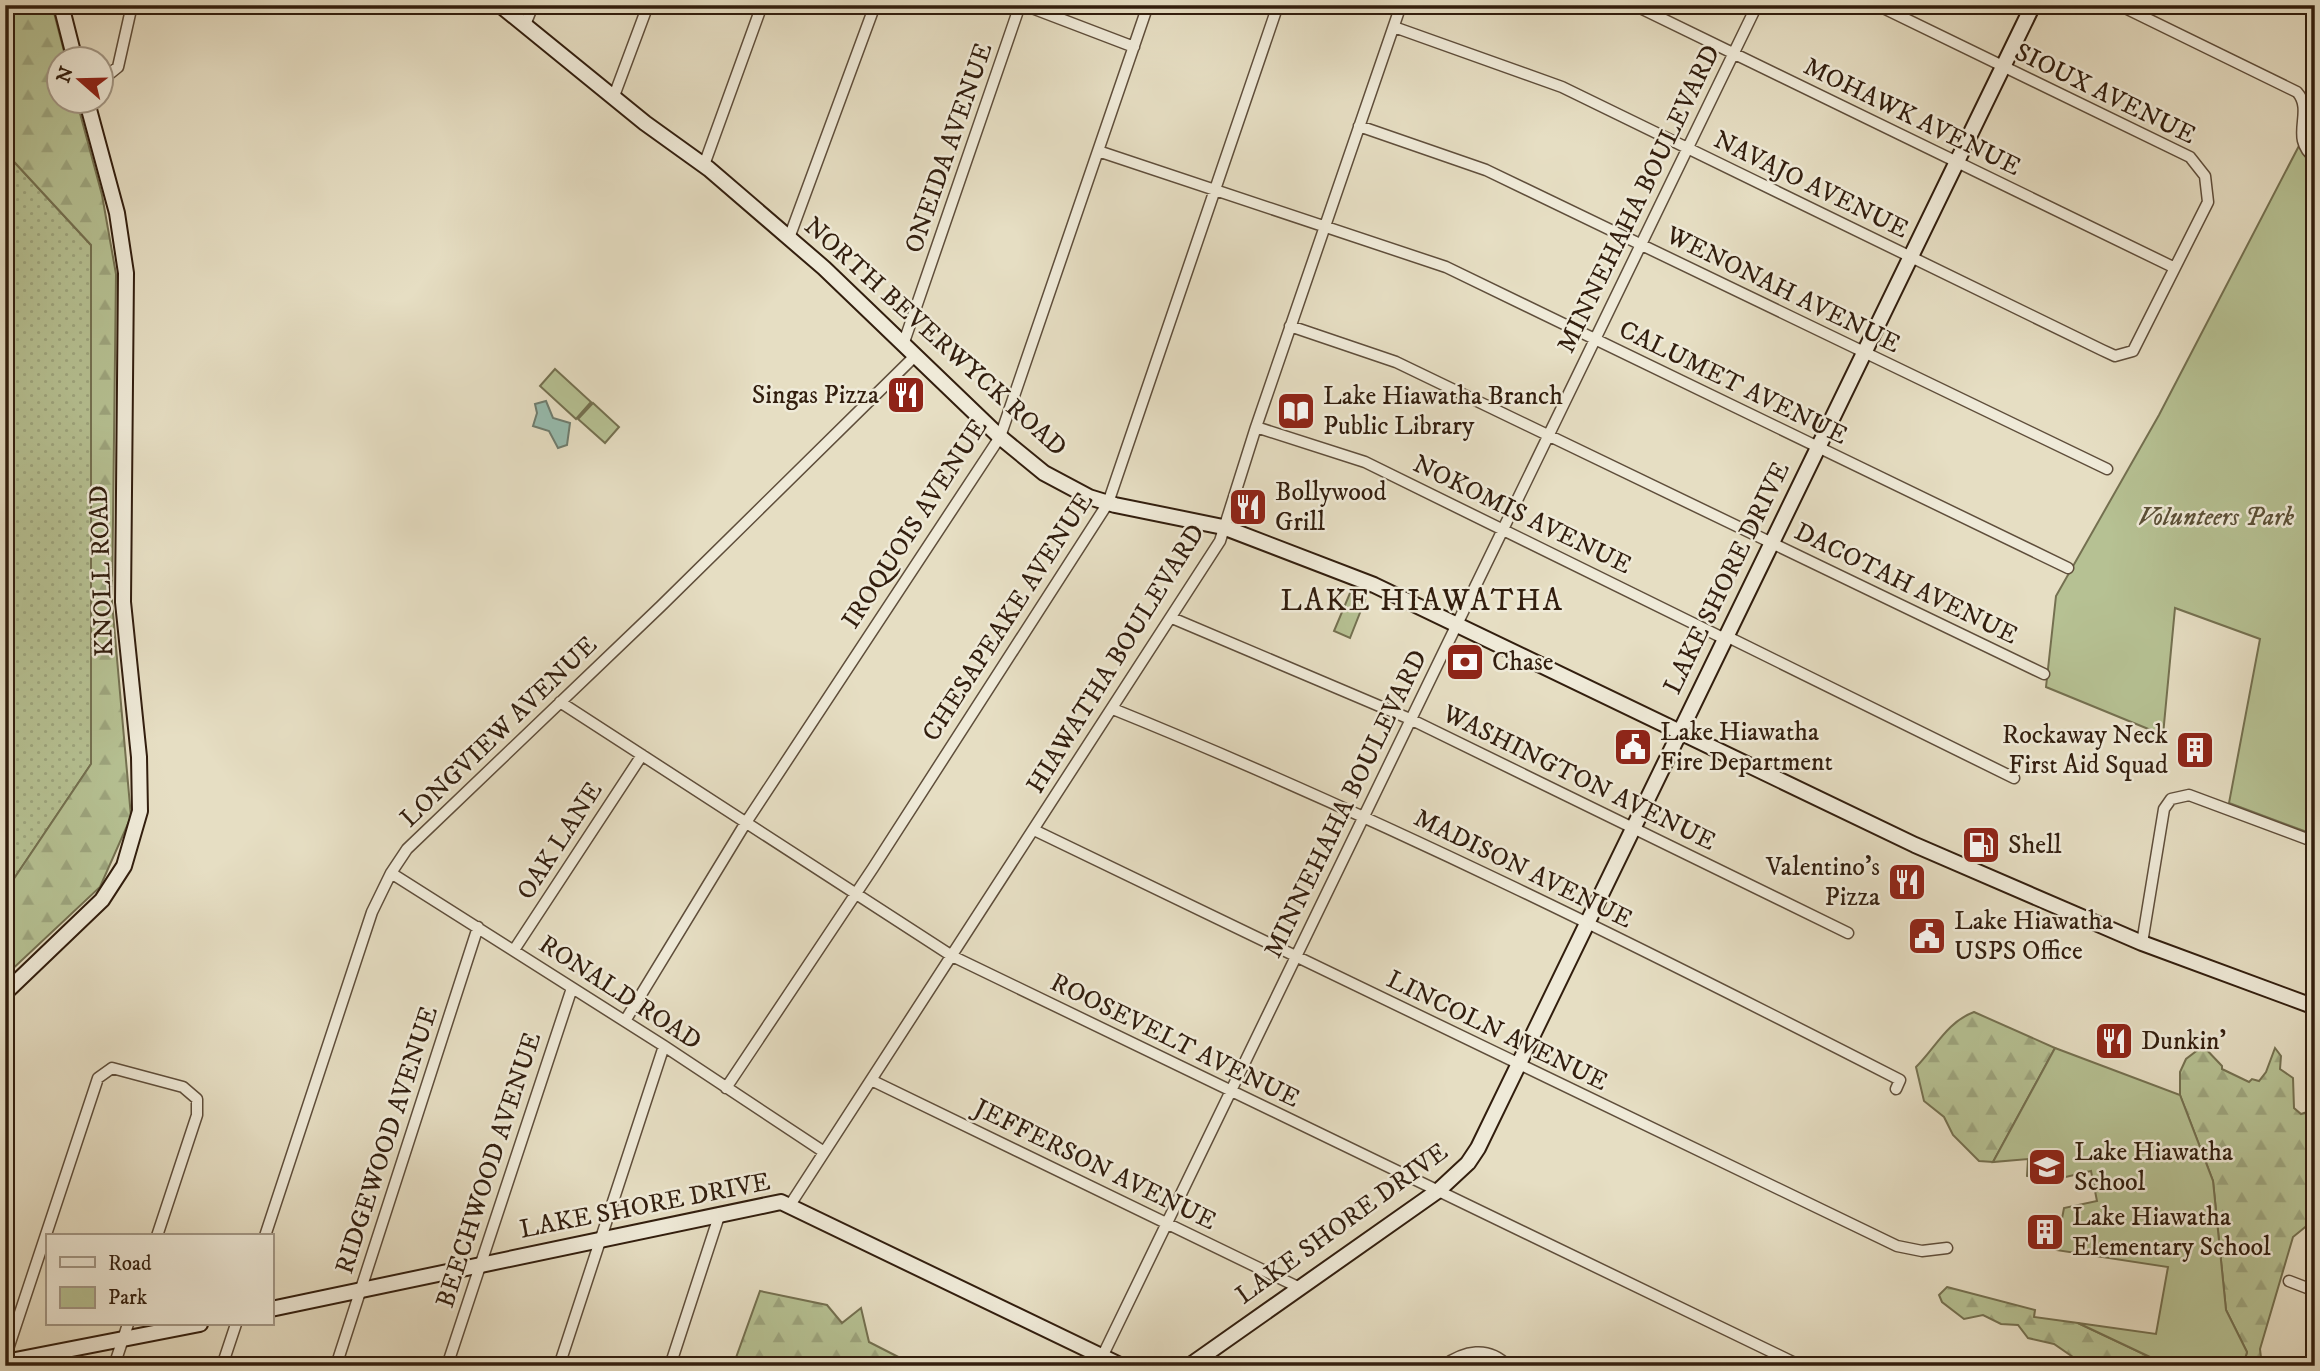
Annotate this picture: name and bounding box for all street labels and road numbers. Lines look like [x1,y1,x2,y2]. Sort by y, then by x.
street label: SIOUX AVENUE [2009,36,2201,152]
street label: ONEIDA AVENUE [898,38,1000,258]
street label: MINNEHAHA BOULEVARD [1550,40,1728,358]
street label: MOHAWK AVENUE [1798,50,2026,184]
street label: NAVAJO AVENUE [1708,124,1914,246]
street label: NORTH BEVERWYCK ROAD [797,210,1073,464]
street label: WENONAH AVENUE [1660,218,1906,361]
street label: CALUMET AVENUE [1613,313,1853,453]
street label: IROQUOIS AVENUE [835,413,995,635]
street label: NOKOMIS AVENUE [1407,448,1637,582]
street label: LAKE SHORE DRIVE [1656,456,1798,700]
street label: KNOLL ROAD [83,485,121,657]
street label: CHESAPEAKE AVENUE [915,486,1101,748]
street label: DACOTAH AVENUE [1789,516,2023,652]
street label: HIAWATHA BOULEVARD [1019,518,1213,800]
street label: LONGVIEW AVENUE [393,629,605,835]
street label: MINNEHAHA BOULEVARD [1257,645,1435,963]
street label: WASHINGTON AVENUE [1436,697,1721,859]
street label: OAK LANE [510,776,610,906]
street label: MADISON AVENUE [1408,802,1638,936]
street label: RONALD ROAD [532,928,708,1058]
street label: LINCOLN AVENUE [1381,963,1613,1099]
street label: ROOSEVELT AVENUE [1045,966,1305,1116]
street label: RIDGEWOOD AVENUE [328,1002,446,1278]
street label: BEECHWOOD AVENUE [429,1028,549,1312]
street label: JEFFERSON AVENUE [967,1091,1222,1238]
street label: LAKE SHORE DRIVE [1229,1136,1455,1312]
street label: LAKE SHORE DRIVE [517,1166,773,1246]

